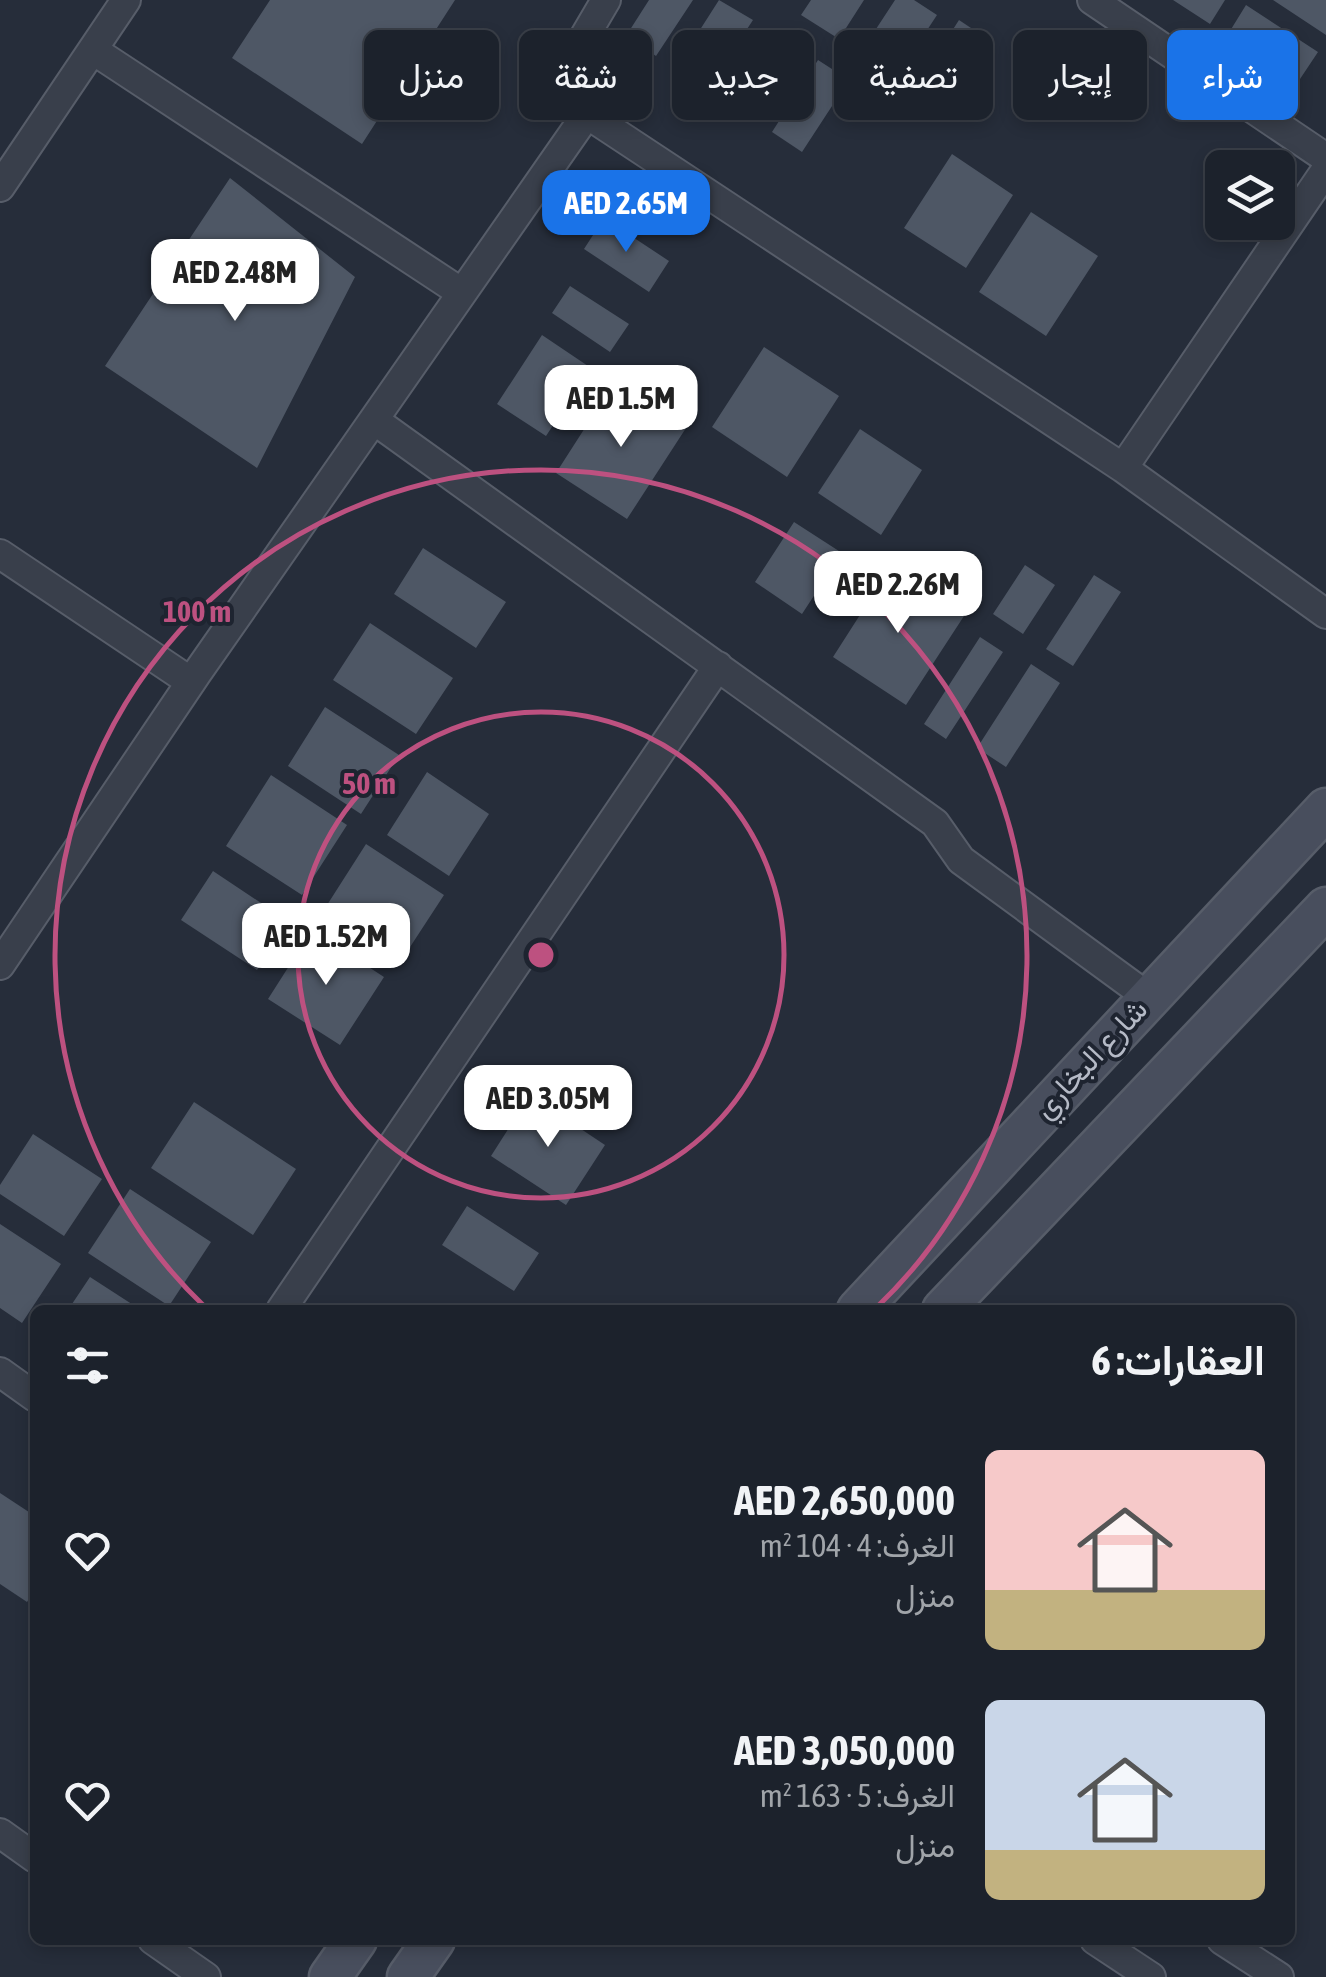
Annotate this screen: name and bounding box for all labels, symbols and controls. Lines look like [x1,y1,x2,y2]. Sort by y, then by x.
chip: منزل [364,30,499,120]
chip: شقة [519,30,652,120]
chip: جديد [672,30,814,120]
chip: تصفية [834,30,993,120]
chip: إيجار [1013,30,1147,120]
chip: شراء [1167,30,1298,120]
map controls [1205,150,1295,240]
button: layers [1205,150,1295,240]
pin: AED 2.65M [512,170,740,255]
text: AED 2.65M [564,184,688,221]
pin: AED 2.48M [121,239,349,324]
text: AED 2.48M [173,253,297,290]
pin: AED 1.5M [518,365,724,450]
text: AED 1.5M [567,379,675,416]
pin: AED 2.26M [784,551,1012,636]
text: AED 2.26M [836,565,960,602]
text: 100 m [163,594,231,628]
text: 50 m [342,766,396,800]
pin: AED 1.52M [212,903,440,988]
text: AED 1.52M [264,917,388,954]
centre of rings [523,937,559,973]
street label: شارع البخاري [1026,991,1159,1130]
pin: AED 3.05M [434,1065,662,1150]
text: AED 3.05M [486,1079,610,1116]
text: العقارات: 6 [1091,1336,1265,1384]
icon: filters [60,1338,115,1393]
text: AED 2,650,000 [734,1476,955,1524]
icon: home [1065,1490,1185,1610]
icon: heart [60,1523,115,1578]
text: الغرف: 4 · 104 m² [760,1527,955,1564]
text: منزل [895,1577,955,1614]
text: AED 3,050,000 [734,1726,955,1774]
icon: home [1065,1740,1185,1860]
icon: heart [60,1773,115,1828]
text: الغرف: 5 · 163 m² [760,1777,955,1814]
text: منزل [895,1827,955,1864]

